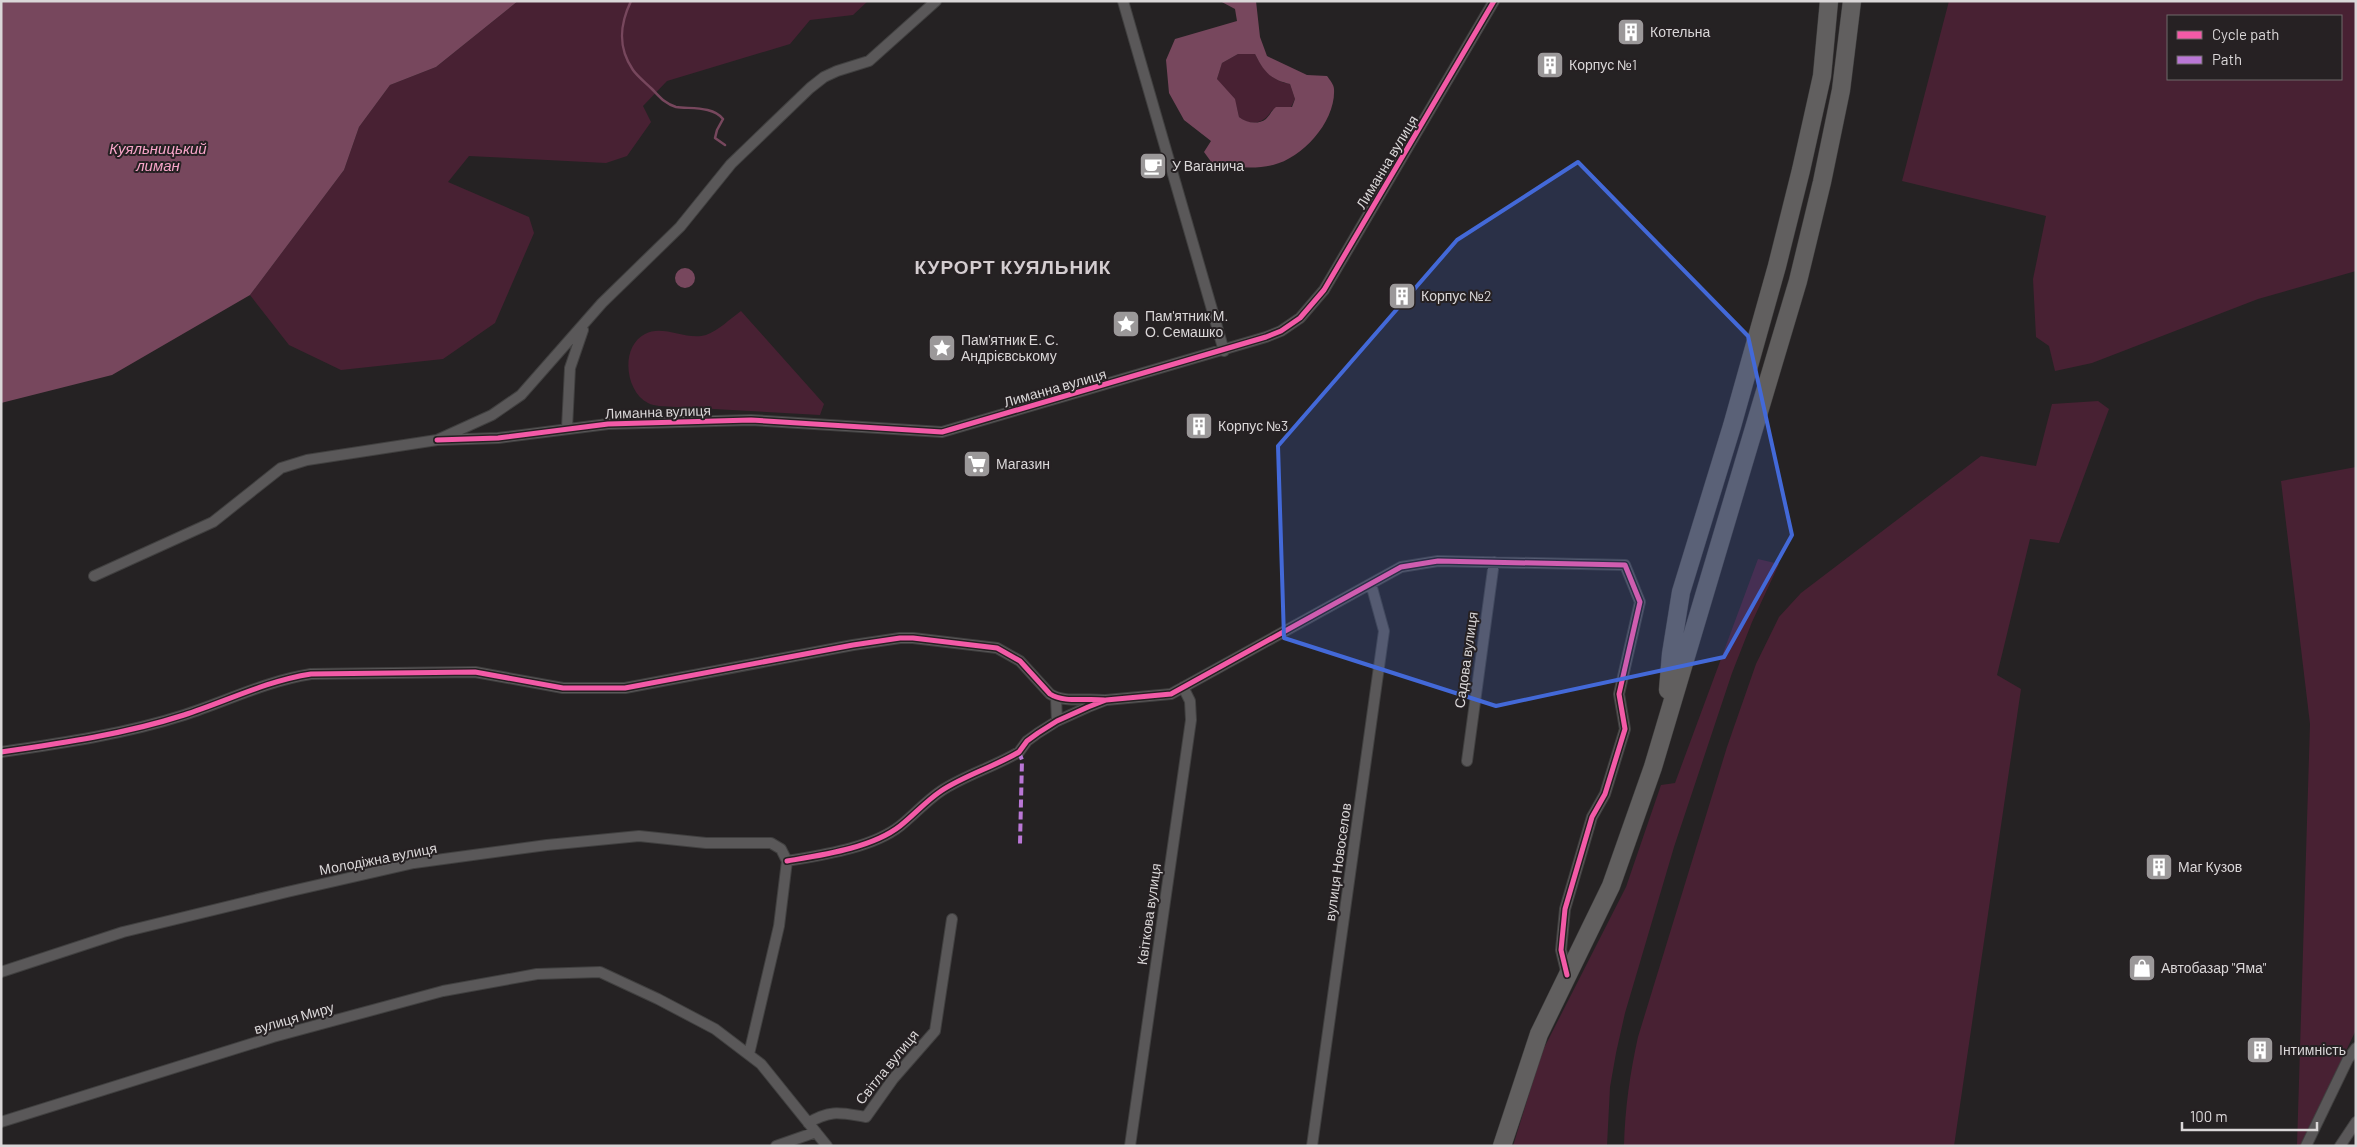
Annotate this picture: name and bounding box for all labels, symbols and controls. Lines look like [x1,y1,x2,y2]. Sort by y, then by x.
legend [2167,15,2342,80]
building icon: Котельна [1616,17,1646,47]
place label: Котельна [1650,23,1710,40]
text: Cycle path [2212,25,2279,43]
building icon: Корпус №1 [1535,50,1565,80]
text: Path [2212,50,2242,68]
place label: Корпус №1 [1569,56,1637,73]
street label: Лиманна вулиця [1352,112,1421,212]
water label: Куяльницький лиман [109,139,207,174]
cafe icon: У Ваганича [1138,151,1168,181]
place label: У Ваганича [1172,157,1244,174]
district label: КУРОРТ КУЯЛЬНИК [915,255,1111,278]
building icon: Корпус №2 [1387,281,1417,311]
place label: Корпус №2 [1421,287,1491,304]
place label: Пам'ятник М. О. Семашко [1145,307,1228,340]
place icon: Пам'ятник М. О. Семашко [1111,309,1141,339]
place label: Пам'ятник Е. С. Андрієвському [961,331,1059,364]
place icon: Пам'ятник Е. С. Андрієвському [927,333,957,363]
street label: Лиманна вулиця [1002,365,1108,410]
street label: Лиманна вулиця [605,401,711,422]
building icon: Корпус №3 [1184,411,1214,441]
place label: Корпус №3 [1218,417,1288,434]
supermarket icon: Магазин [962,449,992,479]
place label: Магазин [996,455,1050,472]
street label: Садова вулиця [1450,611,1481,709]
street label: вулиця Новоселов [1321,802,1354,922]
street label: Молодіжна вулиця [318,839,438,878]
building icon: Маг Кузов [2144,852,2174,882]
place label: Маг Кузов [2178,858,2242,875]
street label: Квіткова вулиця [1133,862,1164,966]
shop icon: Автобазар "Яма" [2127,953,2157,983]
place label: Автобазар "Яма" [2161,959,2267,976]
street label: вулиця Миру [252,998,336,1037]
street label: Світла вулиця [851,1026,922,1107]
building icon: Інтимність [2245,1035,2275,1065]
place label: Інтимність [2279,1041,2346,1058]
scale bar [2182,1100,2317,1132]
text: 100 m [2190,1107,2228,1125]

